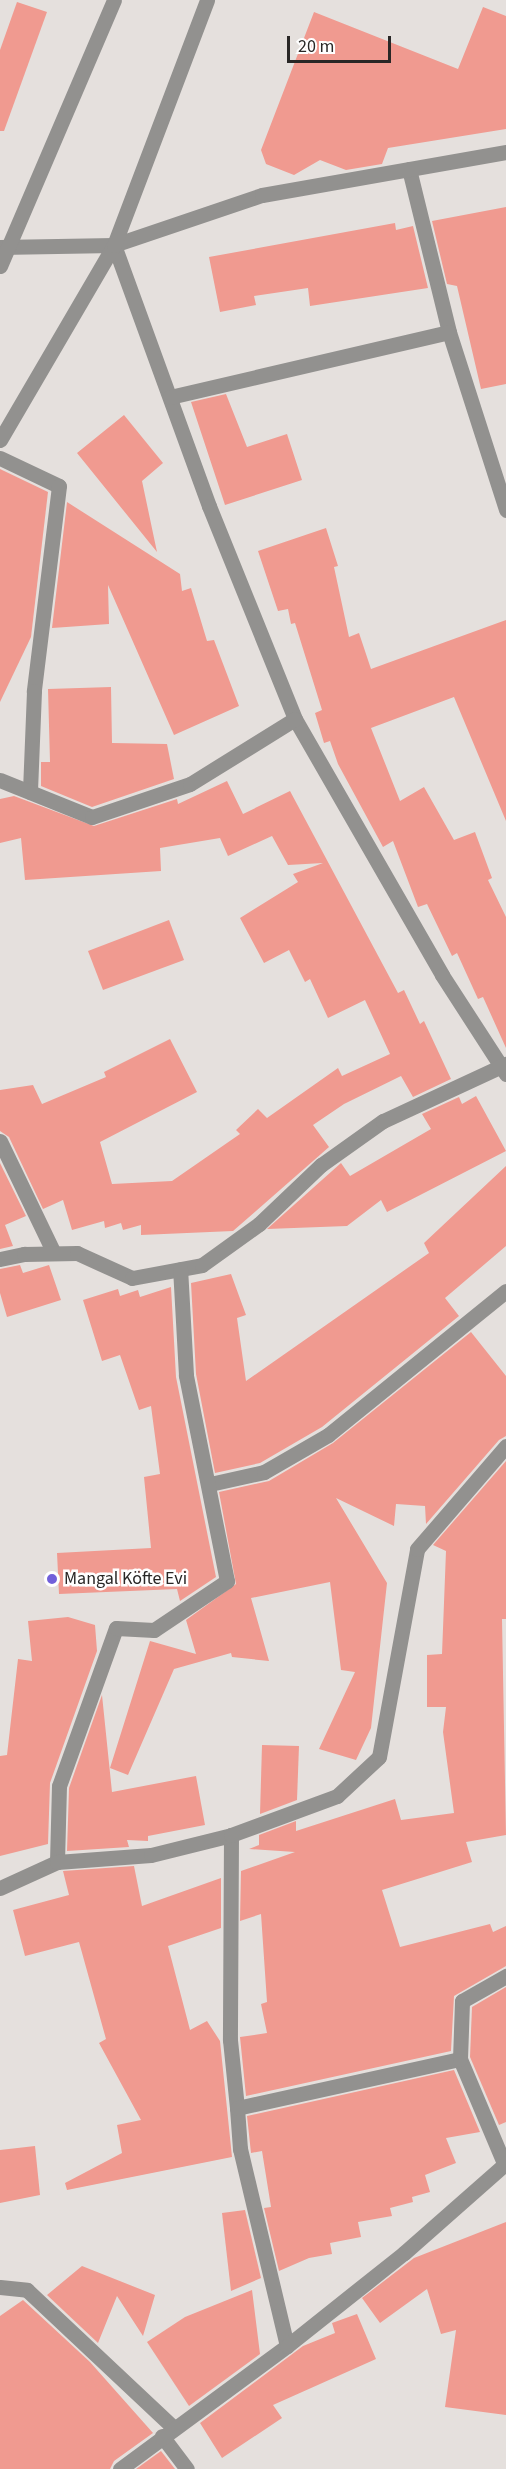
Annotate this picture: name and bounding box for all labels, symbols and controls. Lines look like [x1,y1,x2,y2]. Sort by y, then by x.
scale bar [290,24,394,62]
text: 20 m [298,34,334,59]
place label: Mangal Köfte Evi [64,1568,187,1590]
marker: Mangal Köfte Evi [45,1572,59,1586]

